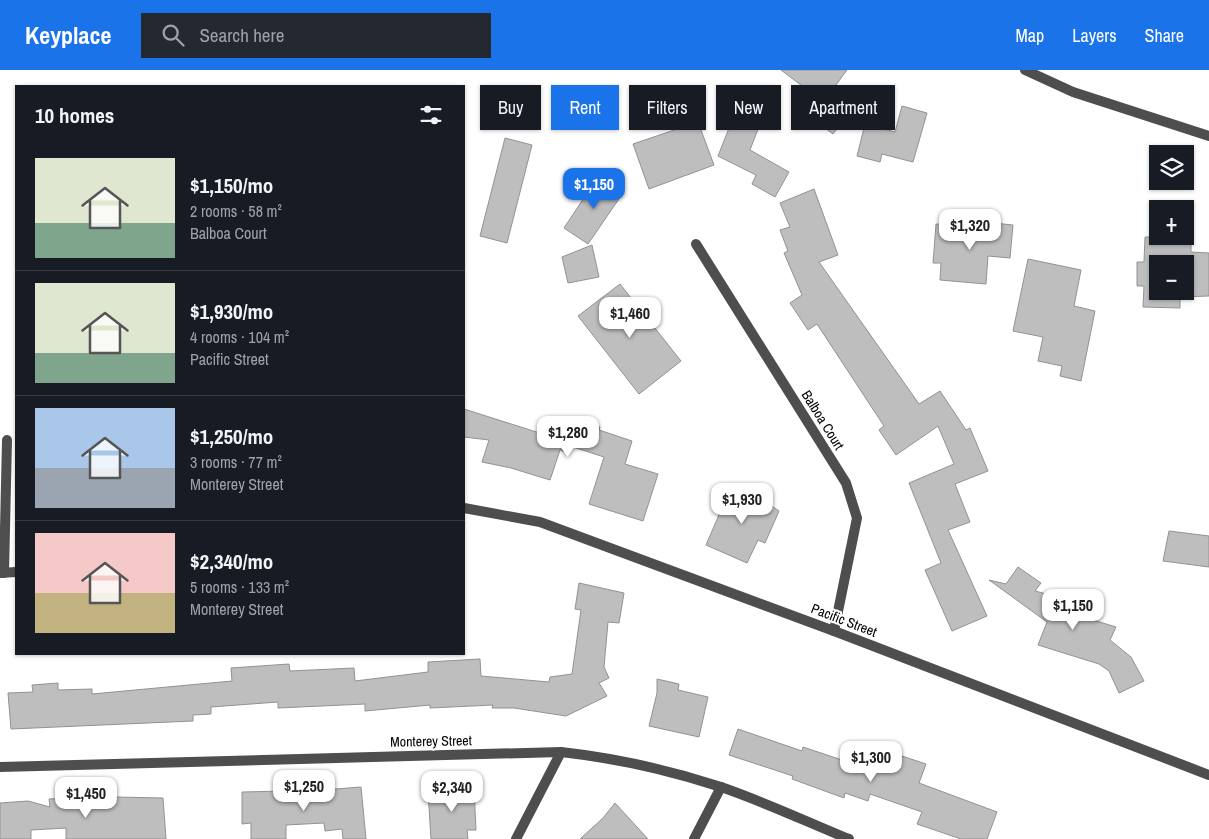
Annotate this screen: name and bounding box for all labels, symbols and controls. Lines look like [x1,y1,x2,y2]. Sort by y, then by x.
search box [141,13,491,58]
text: Keyplace [25,19,111,51]
icon: search [159,21,187,49]
text: Search here [199,22,284,48]
text: Map [1016,23,1044,48]
text: Layers [1072,23,1117,48]
text: Share [1145,23,1184,48]
chip: Buy [480,85,541,130]
chip: Rent [551,85,619,130]
chip: Filters [629,85,706,130]
chip: New [716,85,781,130]
chip: Apartment [791,85,895,130]
text: 10 homes [35,101,114,130]
icon: filters [417,101,445,129]
map controls [1149,145,1194,300]
button: layers [1149,145,1194,190]
pin: $1,150 [553,168,635,210]
text: $1,150/mo [190,171,273,200]
text: $1,150 [574,173,614,195]
icon: home [75,178,135,238]
text: 2 rooms · 58 m² [190,200,282,222]
button: + [1149,200,1194,245]
pin: $1,320 [929,208,1011,251]
text: $1,320 [950,214,990,236]
text: Balboa Court [190,222,267,244]
button: − [1149,255,1194,300]
pin: $1,460 [589,296,671,339]
text: $1,930/mo [190,297,273,326]
text: $1,460 [610,302,650,324]
icon: home [75,303,135,363]
text: 4 rooms · 104 m² [190,326,289,348]
text: Pacific Street [190,348,269,370]
street label: Balboa Court [798,387,848,453]
pin: $1,280 [527,416,609,458]
text: $1,280 [548,421,588,443]
text: $1,250/mo [190,422,273,451]
icon: home [75,428,135,488]
text: 3 rooms · 77 m² [190,451,282,473]
text: Monterey Street [190,473,283,495]
pin: $1,930 [701,482,783,525]
text: $1,930 [722,488,762,510]
text: $2,340/mo [190,547,273,576]
icon: home [75,553,135,613]
text: 5 rooms · 133 m² [190,576,289,598]
pin: $1,150 [1032,588,1114,631]
text: $1,150 [1053,594,1093,616]
text: Monterey Street [190,598,283,620]
street label: Pacific Street [809,599,879,641]
street label: Monterey Street [390,731,472,751]
pin: $1,300 [830,740,912,783]
text: $1,300 [851,746,891,768]
pin: $1,250 [263,770,345,812]
pin: $2,340 [411,770,493,813]
text: $1,250 [284,775,324,797]
pin: $1,450 [45,776,127,819]
text: $2,340 [432,776,472,798]
text: $1,450 [66,782,106,804]

